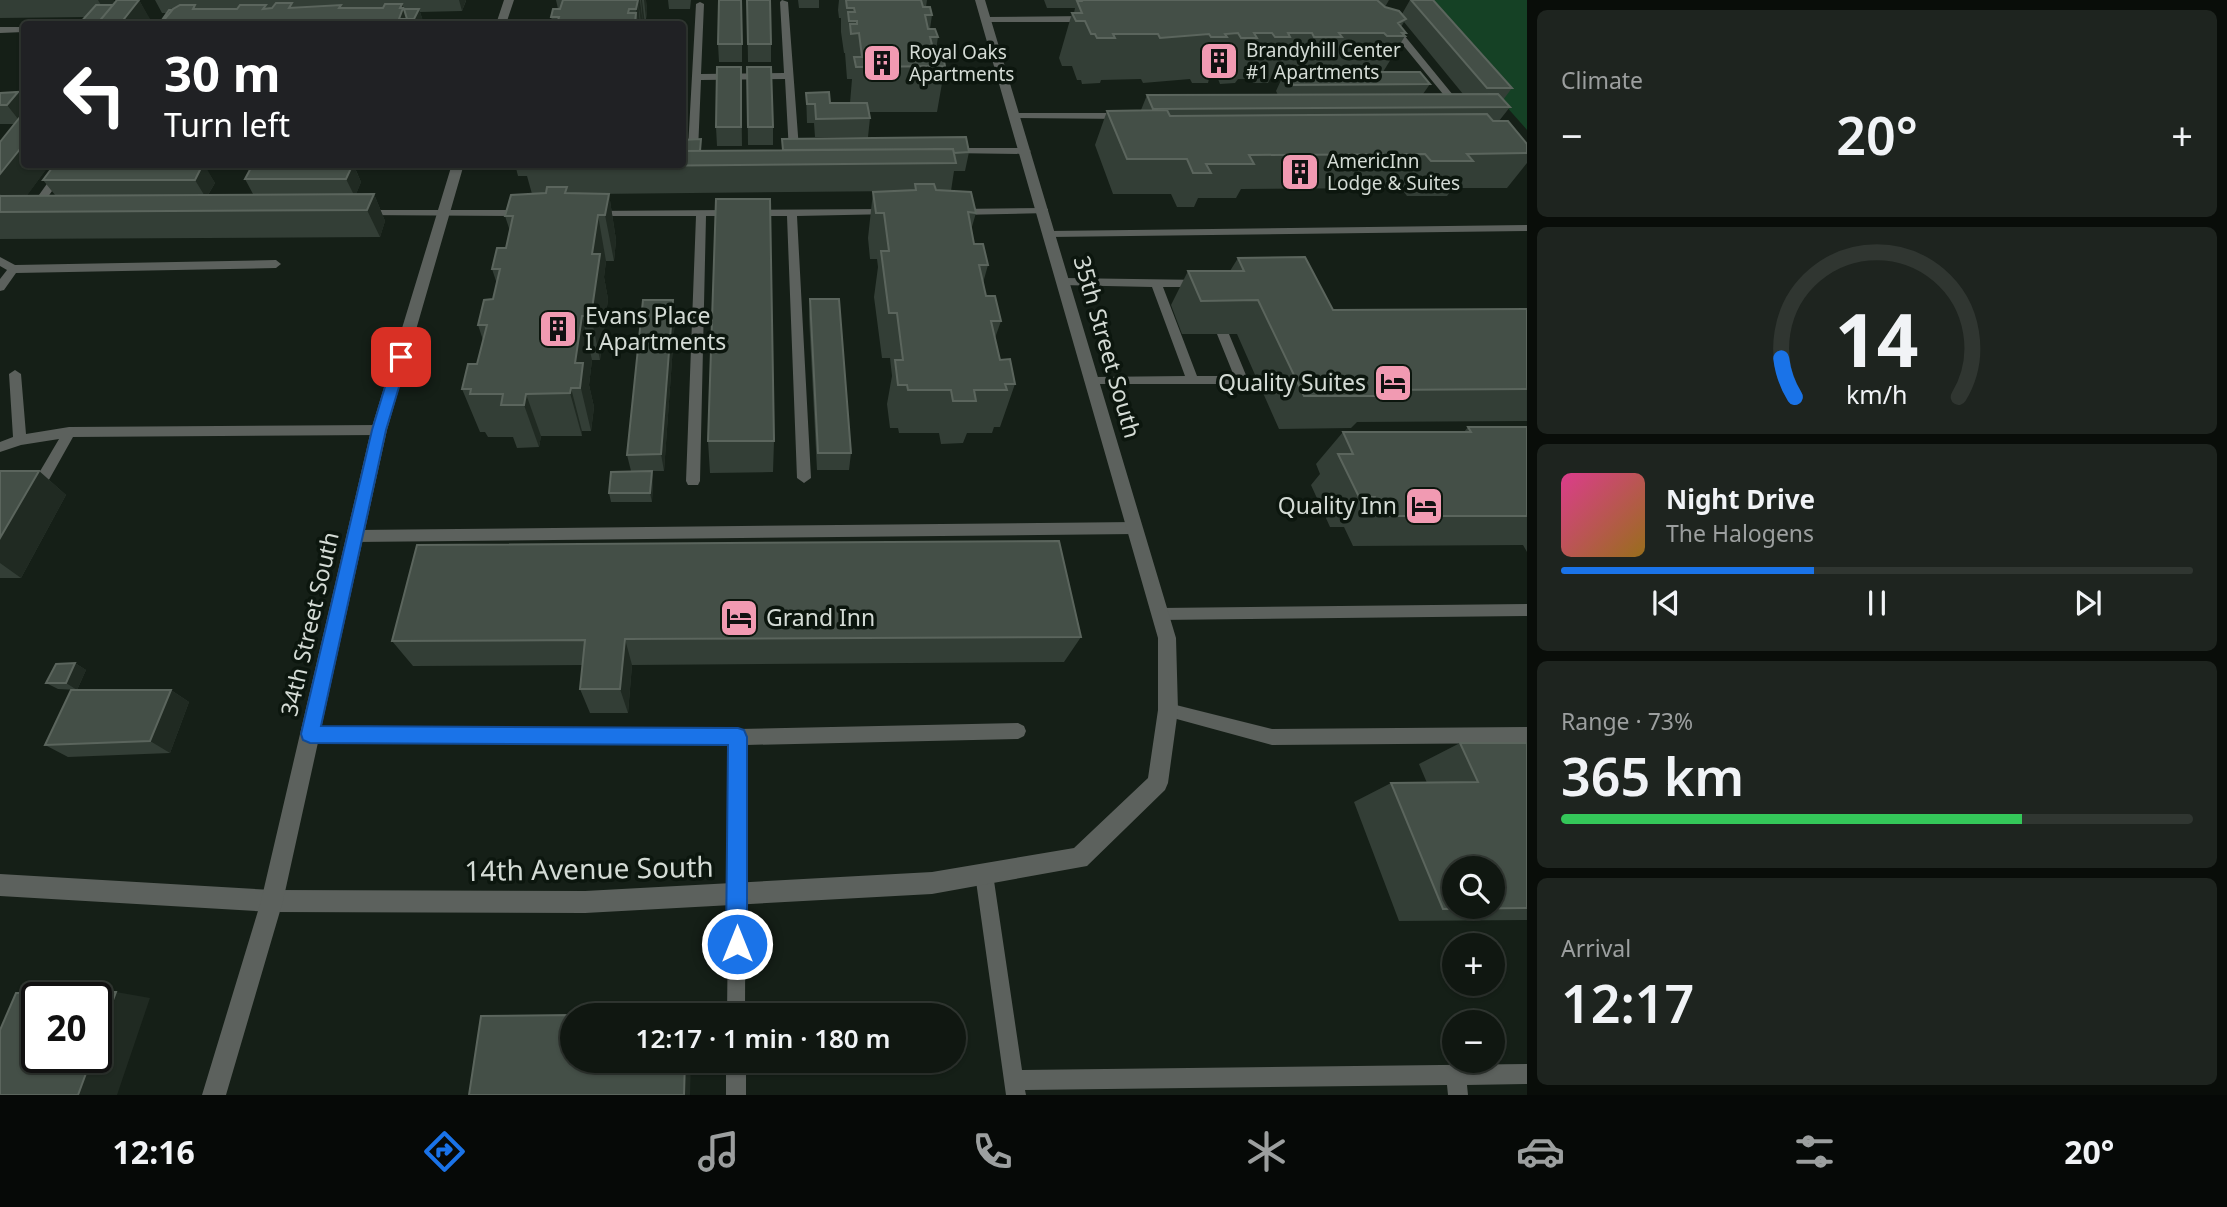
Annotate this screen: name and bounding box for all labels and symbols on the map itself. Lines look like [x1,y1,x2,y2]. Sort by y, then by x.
place label: Brandyhill Center #1 Apartments [1246,37,1401,85]
place label: Royal Oaks Apartments [909,39,1014,87]
building icon: Brandyhill Center #1 Apartments [1198,40,1240,82]
building icon: Royal Oaks Apartments [861,42,903,84]
place label: AmericInn Lodge & Suites [1327,148,1460,196]
building icon: AmericInn Lodge & Suites [1279,151,1321,193]
street label: 35th Street South [1067,252,1149,442]
place label: Evans Place I Apartments [585,299,726,357]
building icon: Evans Place I Apartments [537,308,579,350]
pin [371,327,431,387]
hotel icon: Quality Suites [1372,362,1414,404]
place label: Quality Suites [1218,366,1366,398]
hotel icon: Quality Inn [1403,485,1445,527]
place label: Quality Inn [1278,489,1397,521]
street label: 34th Street South [272,528,346,719]
hotel icon: Grand Inn [718,597,760,639]
place label: Grand Inn [766,601,875,633]
street label: 14th Avenue South [464,847,714,889]
position arrow [700,907,774,981]
speed limit sign: 20 [21,982,112,1073]

